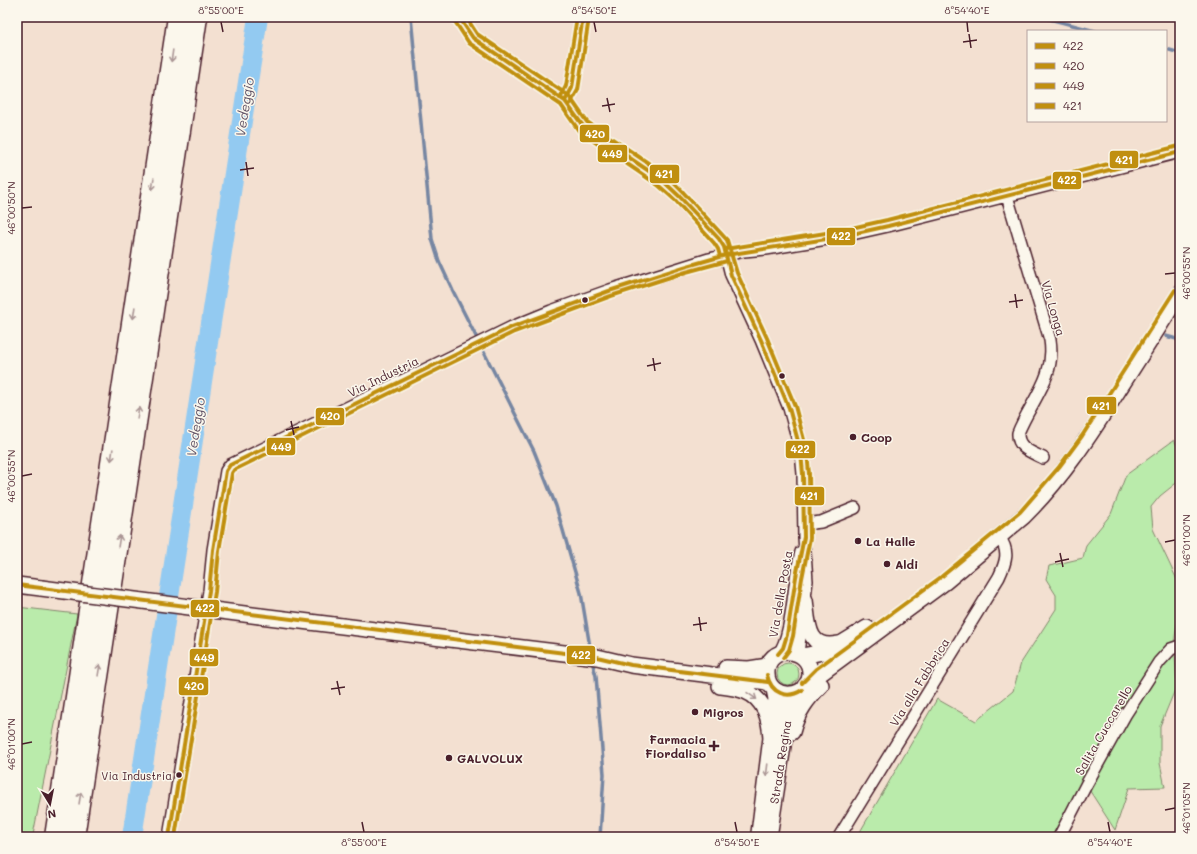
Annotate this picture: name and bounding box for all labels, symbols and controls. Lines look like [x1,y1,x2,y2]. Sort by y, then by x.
text: 8°55'00"E [198,3,244,17]
text: 8°54'50"E [571,3,617,17]
text: 8°54'40"E [944,3,990,17]
legend [1027,30,1167,122]
text: 422 [1063,37,1083,53]
one-way arrow [168,49,176,62]
text: 420 [1063,57,1085,73]
water label: Vedeggio [231,76,257,138]
text: 449 [1063,77,1084,93]
text: 421 [1063,97,1082,113]
line badge: 420 [579,124,610,143]
text: 420 [585,126,605,141]
line badge: 449 [597,144,628,163]
text: 449 [602,146,623,161]
line badge: 421 [1109,150,1139,169]
text: 421 [1115,152,1133,167]
line badge: 421 [649,164,680,184]
text: 421 [655,166,673,181]
line badge: 422 [1052,171,1082,190]
text: 422 [1057,172,1077,187]
one-way arrow [149,177,157,190]
text: 46°00'50"N [4,181,18,235]
line badge: 422 [826,227,856,246]
text: 422 [831,228,851,243]
text: 46°00'55"N [1179,247,1193,299]
street label: Via Longa [1038,278,1070,338]
unlabelled marker [580,295,590,305]
one-way arrow [129,306,137,319]
street label: Via Industria [345,352,421,400]
unlabelled marker [777,371,787,381]
water label: Vedeggio [182,396,208,458]
line badge: 421 [1086,396,1117,415]
text: 421 [1092,398,1110,413]
one-way arrow [134,407,142,420]
line badge: 420 [315,407,345,426]
text: 420 [320,408,340,423]
place label: Coop [861,429,892,445]
marker: Coop [848,432,858,442]
line badge: 449 [266,437,296,456]
text: 449 [271,439,292,454]
line badge: 422 [785,440,816,459]
text: 422 [790,441,810,456]
one-way arrow [108,448,116,461]
text: 46°00'55"N [4,450,18,502]
line badge: 421 [794,486,825,506]
text: 421 [800,488,818,503]
text: 46°01'00"N [1179,514,1193,566]
place label: La Halle [866,533,915,549]
one-way arrow [115,535,123,548]
marker: La Halle [853,536,863,546]
street label: Via della Posta [764,549,796,639]
place label: Aldi [895,556,918,572]
marker: Aldi [882,559,892,569]
line badge: 422 [190,599,220,618]
text: 422 [195,600,215,615]
street label: Via alla Fabbrica [885,635,953,729]
line badge: 422 [566,645,596,665]
text: 422 [571,647,591,662]
line badge: 449 [189,648,219,667]
text: 449 [194,650,215,665]
one-way arrow [96,664,104,677]
line badge: 420 [178,676,209,696]
text: 420 [184,678,204,693]
street label: Salita Cuccarello [1071,682,1135,778]
one-way arrow [746,692,757,700]
place label: Migros [703,704,744,720]
marker: Migros [690,707,700,717]
text: 46°01'00"N [4,718,18,770]
street label: Strada Regina [766,719,794,805]
place label: Farmacia Fiordaliso [645,731,706,761]
marker: Farmacia Fiordaliso [709,741,719,751]
place label: GALVOLUX [457,750,523,766]
marker: GALVOLUX [444,753,454,763]
one-way arrow [763,763,771,776]
place label: Via Industria [101,768,172,783]
marker: Via Industria [174,770,184,780]
text: 46°01'05"N [1179,782,1193,834]
north arrow [30,784,70,824]
one-way arrow [76,792,84,805]
text: N [46,806,57,822]
text: 8°55'00"E [341,835,387,849]
text: 8°54'50"E [714,835,760,849]
text: 8°54'40"E [1087,835,1133,849]

